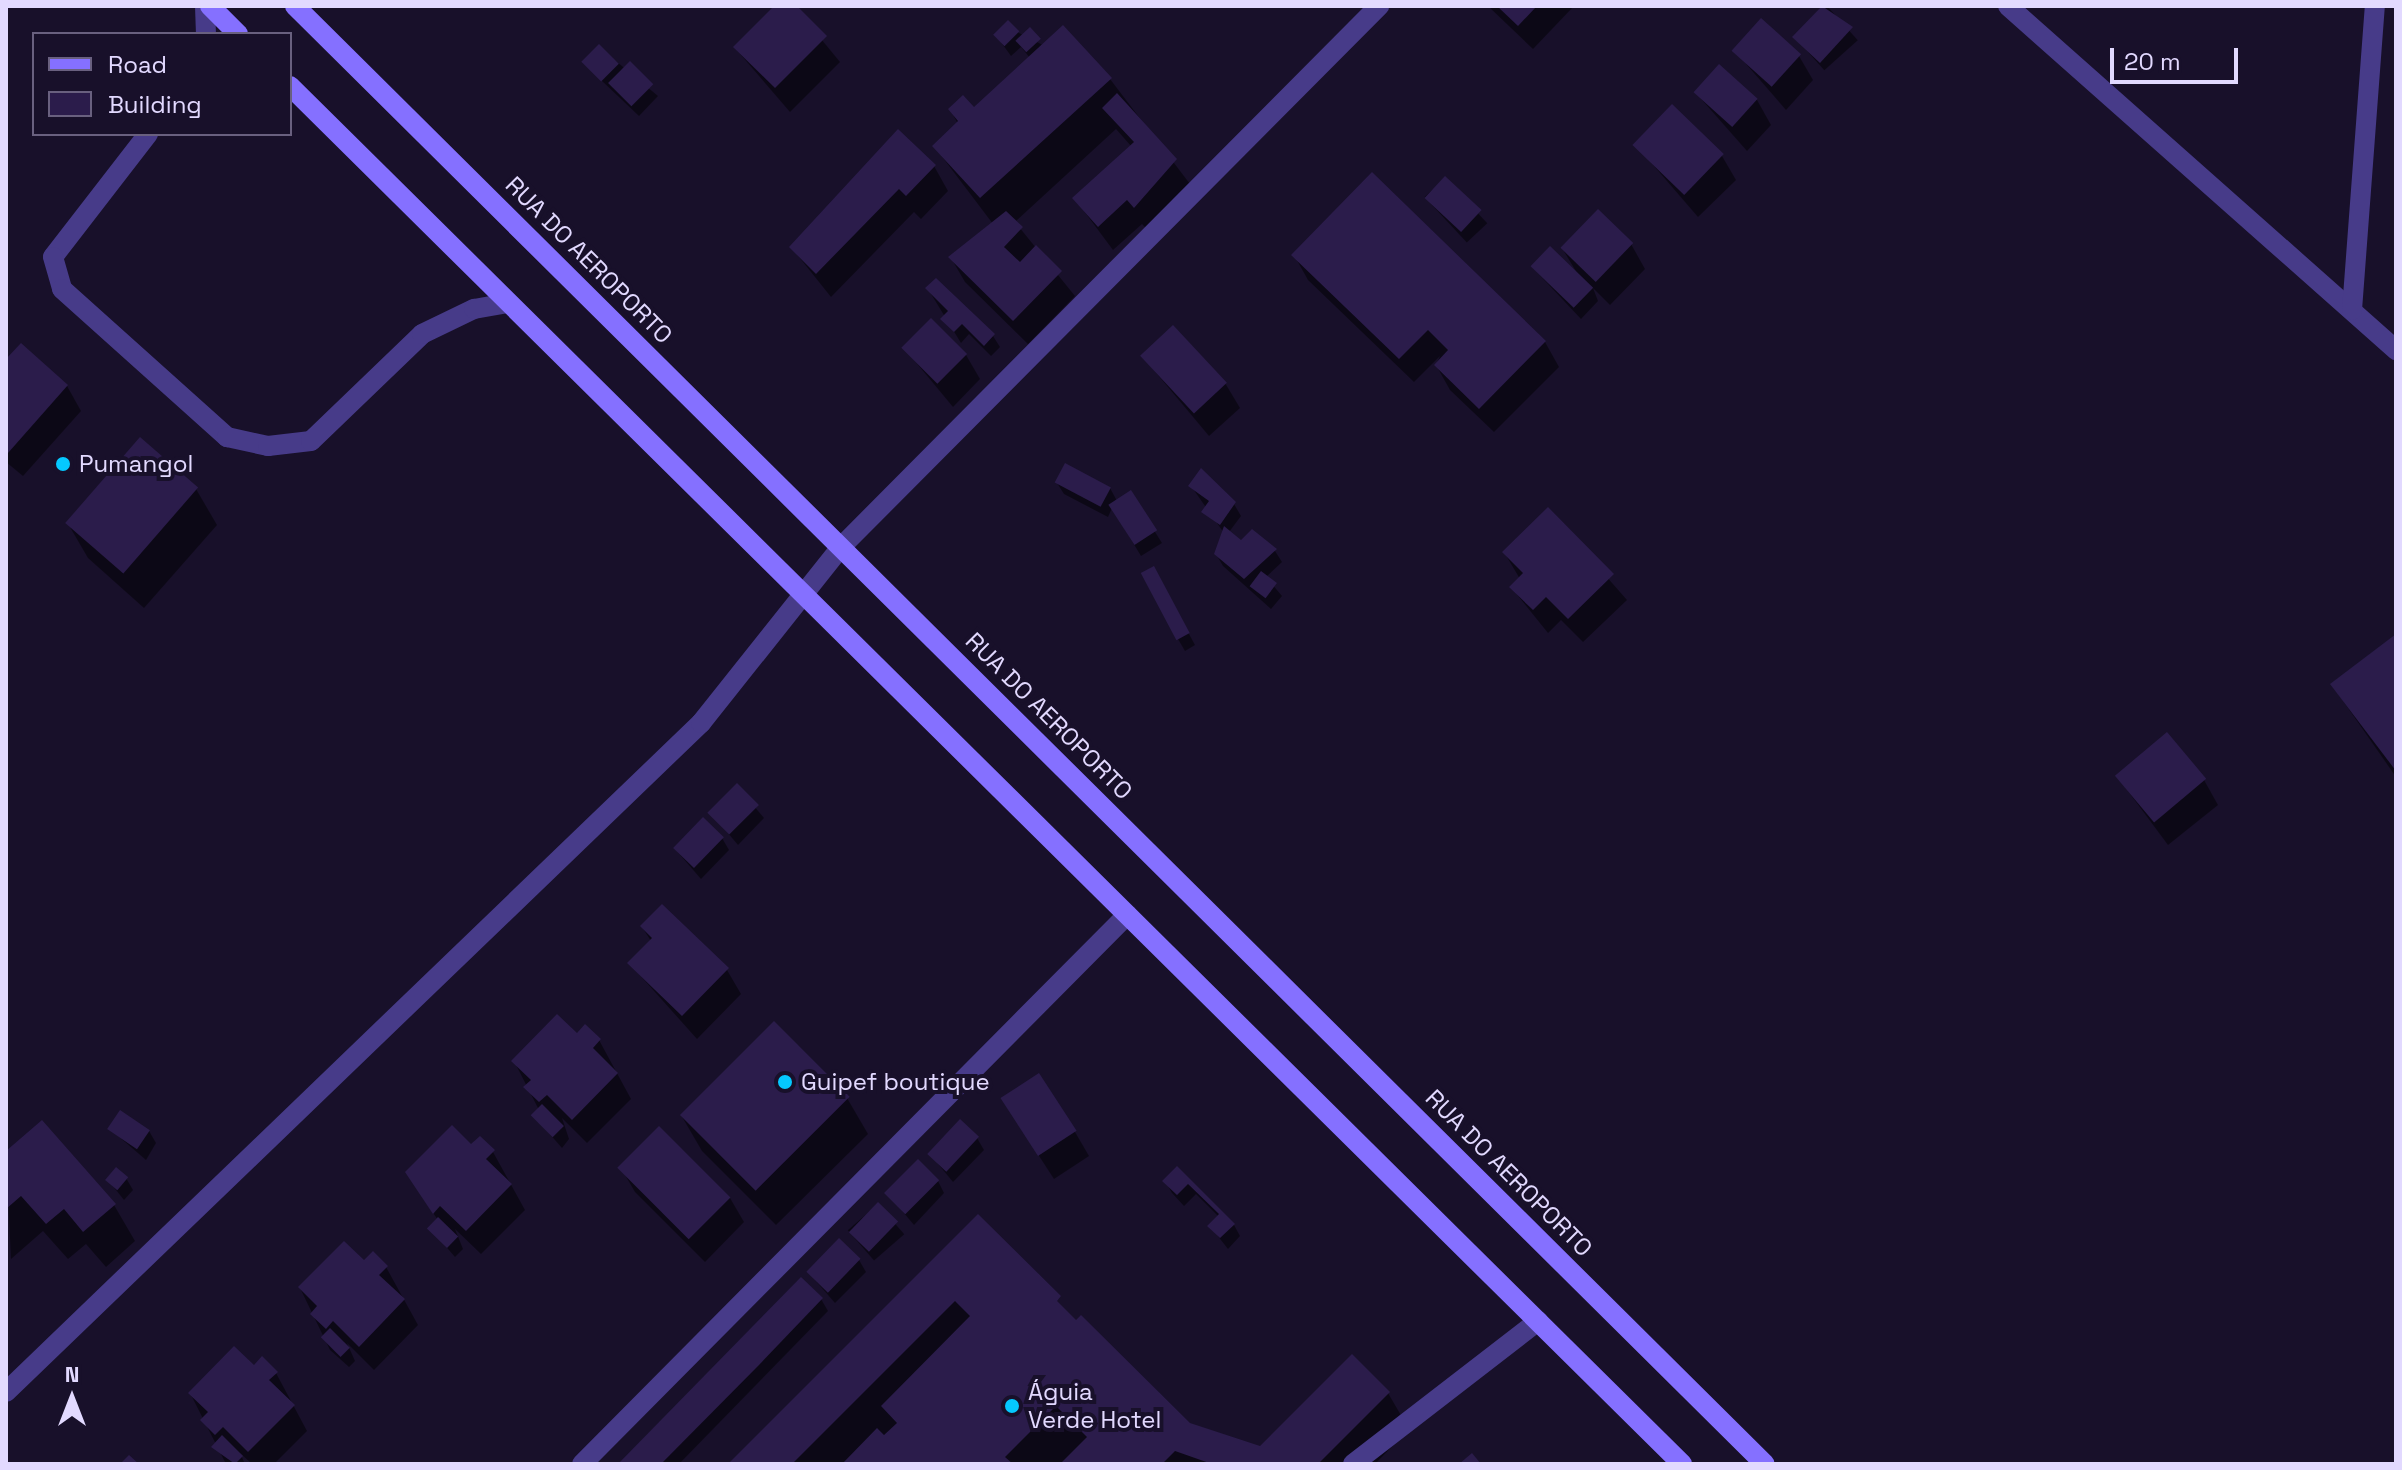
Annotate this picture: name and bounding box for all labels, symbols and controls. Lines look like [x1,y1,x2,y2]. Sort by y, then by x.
legend [32,32,292,136]
scale bar [2114,32,2242,82]
text: 20 m [2124,46,2181,77]
text: Road [108,49,167,80]
text: Building [108,89,202,120]
street label: RUA DO AEROPORTO [499,170,679,350]
place label: Pumangol [79,450,193,478]
marker: Pumangol [54,455,72,473]
street label: RUA DO AEROPORTO [959,626,1139,806]
place label: Guipef boutique [801,1068,990,1096]
marker: Guipef boutique [776,1073,794,1091]
street label: RUA DO AEROPORTO [1419,1083,1599,1263]
north arrow [32,1358,112,1438]
text: N [65,1360,79,1388]
place label: Águia Verde Hotel [1028,1378,1161,1434]
marker: Águia Verde Hotel [1003,1397,1021,1415]

